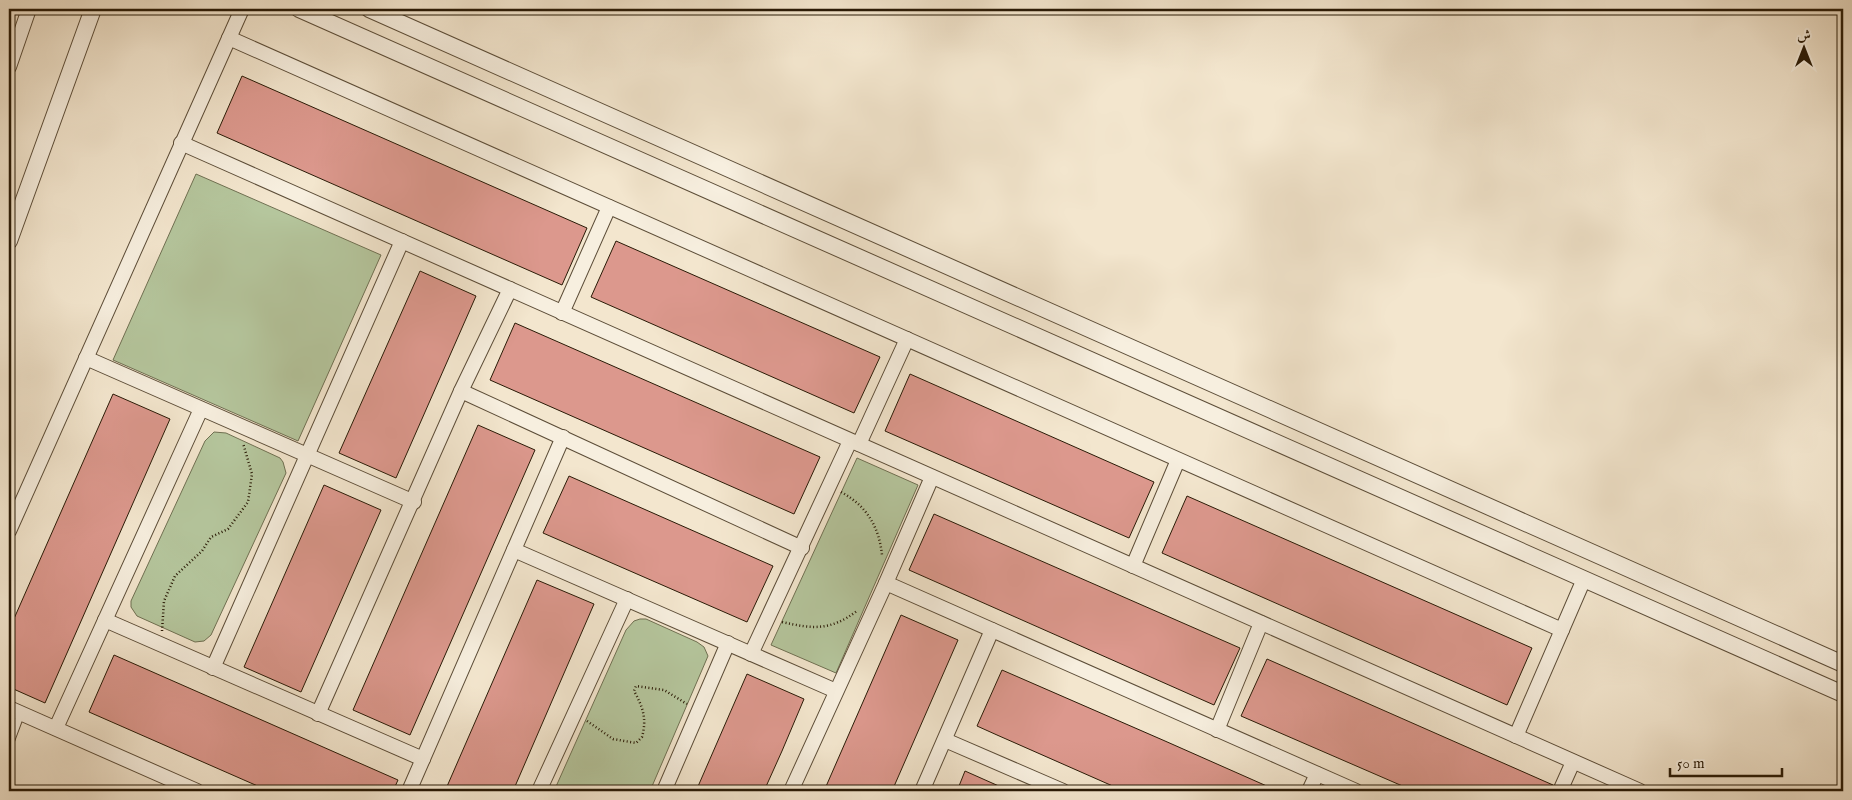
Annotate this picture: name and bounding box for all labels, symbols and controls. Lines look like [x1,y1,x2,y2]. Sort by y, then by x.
north arrow [1780,22,1830,72]
text: ش [1797,27,1811,45]
scale bar [1670,745,1782,777]
text: 50 m [1677,754,1705,773]

